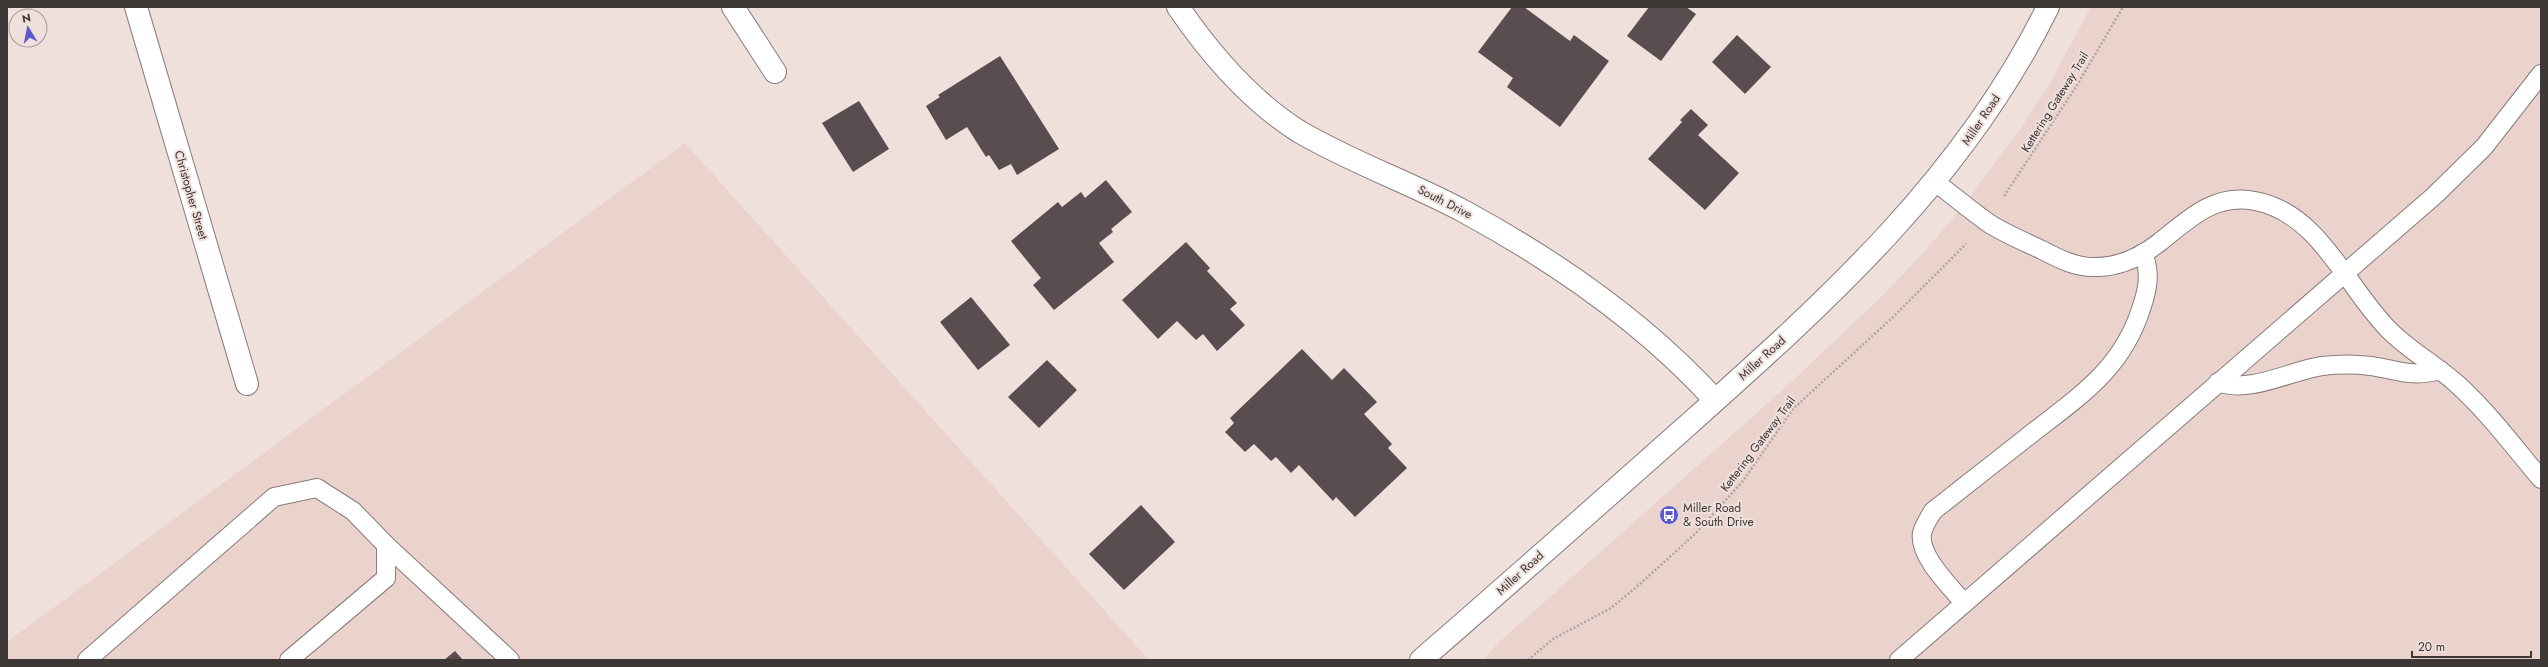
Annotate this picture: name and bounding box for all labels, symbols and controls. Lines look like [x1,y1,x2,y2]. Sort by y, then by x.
north arrow [8,8,48,48]
text: N [21,10,32,27]
street label: Kettering Gateway Trail [2017,48,2093,156]
street label: Miller Road [1957,91,2005,149]
street label: Christopher Street [170,148,212,242]
street label: South Drive [1415,181,1475,223]
street label: Miller Road [1734,332,1790,384]
street label: Kettering Gateway Trail [1716,392,1800,496]
place label: Miller Road & South Drive [1683,499,1754,531]
bus stop icon: Miller Road & South Drive [1658,504,1680,526]
street label: Miller Road [1492,547,1548,599]
scale bar [2412,633,2531,659]
text: 20 m [2418,638,2445,656]

